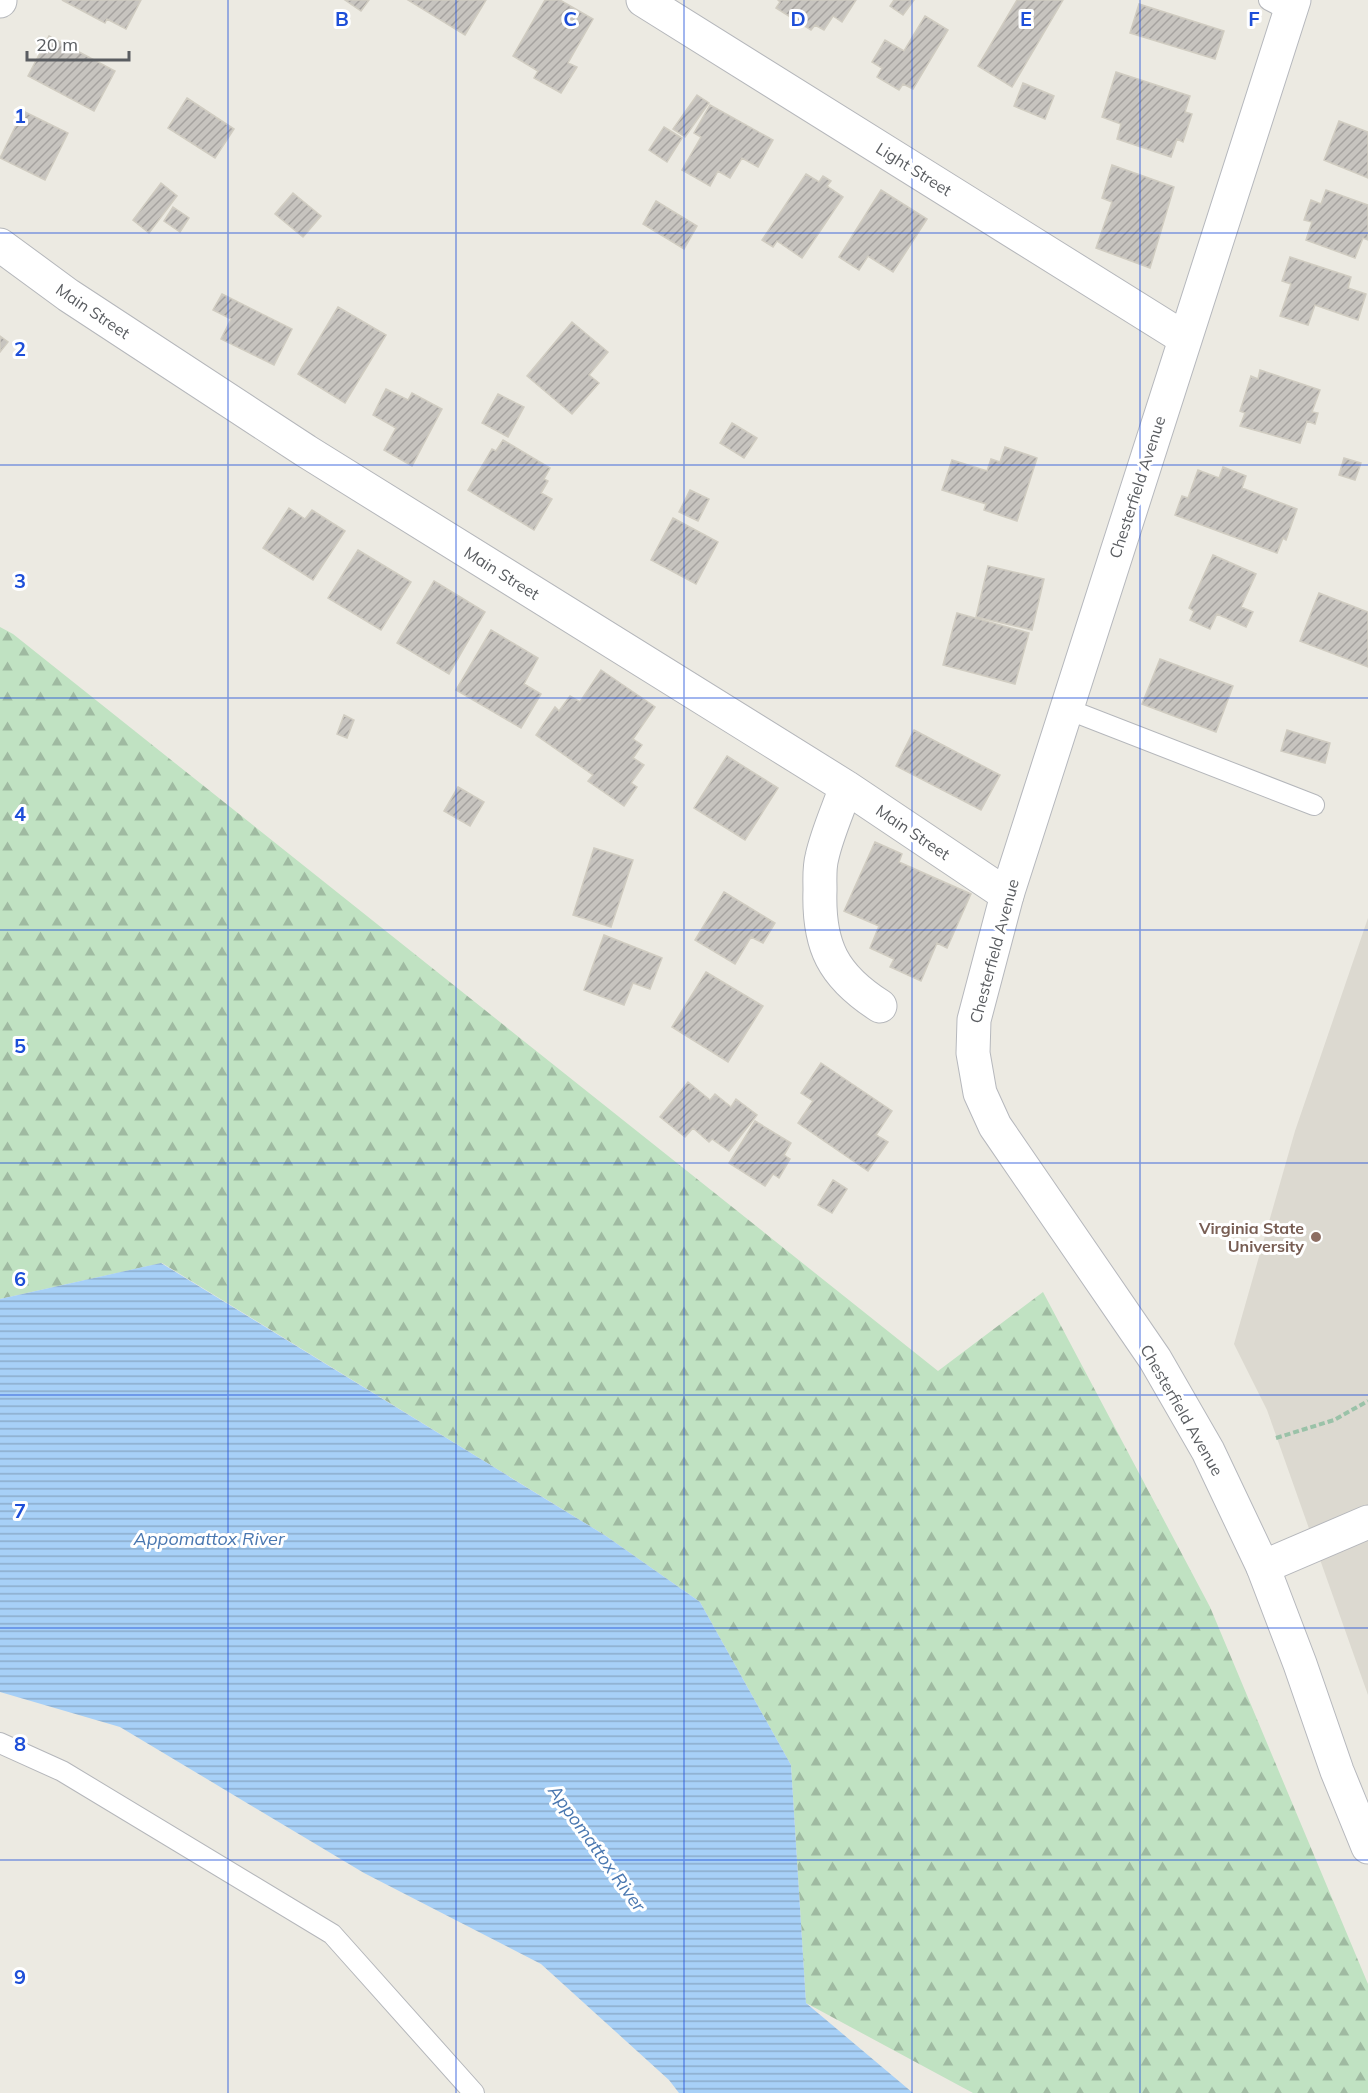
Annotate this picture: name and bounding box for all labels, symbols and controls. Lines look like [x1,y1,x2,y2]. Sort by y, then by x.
text: B [335,6,349,31]
text: C [563,6,577,31]
text: D [790,6,806,31]
text: E [1020,6,1032,31]
text: F [1248,6,1260,31]
scale bar [27,24,129,62]
text: 20 m [36,33,78,56]
text: 1 [14,103,26,128]
street label: Light Street [872,138,956,200]
street label: Main Street [52,279,134,343]
text: 2 [14,336,26,361]
street label: Chesterfield Avenue [1105,413,1169,561]
street label: Main Street [461,542,544,604]
text: 3 [14,568,26,593]
street label: Main Street [872,800,954,864]
text: 4 [14,801,26,826]
street label: Chesterfield Avenue [965,877,1023,1025]
text: 5 [14,1033,26,1058]
place label: Virginia State University [1198,1218,1304,1256]
marker: Virginia State University [1309,1230,1323,1244]
text: 6 [14,1266,26,1291]
street label: Chesterfield Avenue [1136,1341,1228,1479]
text: 7 [14,1498,26,1523]
water label: Appomattox River [133,1527,286,1550]
text: 8 [14,1731,26,1756]
water label: Appomattox River [543,1779,652,1917]
text: 9 [14,1964,26,1989]

